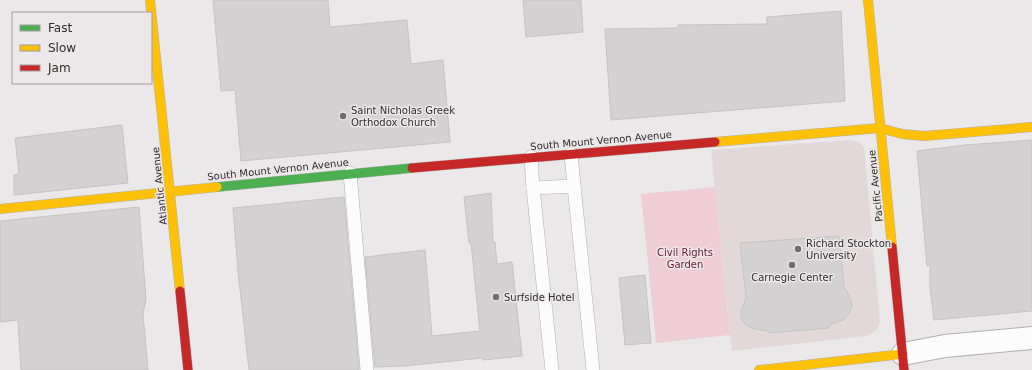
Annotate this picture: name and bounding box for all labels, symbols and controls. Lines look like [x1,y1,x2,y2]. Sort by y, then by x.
legend [12,12,152,84]
text: Fast [48,21,72,35]
text: Slow [48,41,76,55]
text: Jam [47,61,71,75]
place label: Saint Nicholas Greek Orthodox Church [351,105,455,128]
marker: Saint Nicholas Greek Orthodox Church [338,111,348,121]
street label: South Mount Vernon Avenue [530,129,672,152]
street label: Atlantic Avenue [150,146,169,225]
street label: Pacific Avenue [866,150,885,222]
street label: South Mount Vernon Avenue [207,157,349,182]
place label: Richard Stockton University [806,238,891,261]
marker: Richard Stockton University [793,244,803,254]
park label: Civil Rights Garden [657,247,713,270]
marker: Carnegie Center [787,260,797,270]
place label: Carnegie Center [751,272,834,283]
marker: Surfside Hotel [491,292,501,302]
place label: Surfside Hotel [504,292,574,303]

